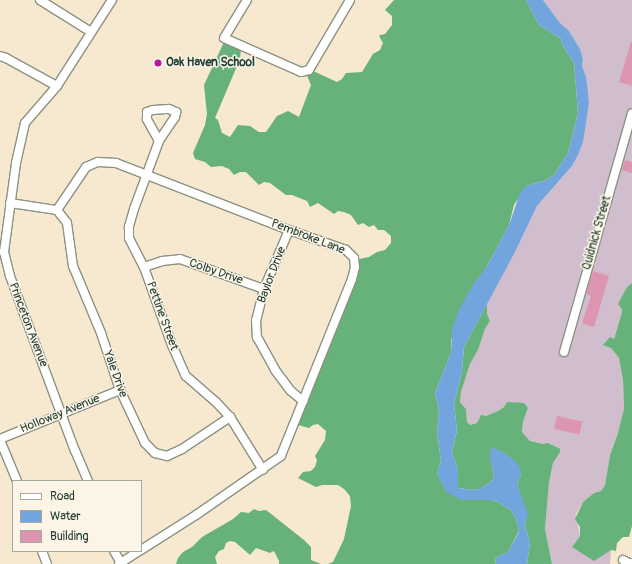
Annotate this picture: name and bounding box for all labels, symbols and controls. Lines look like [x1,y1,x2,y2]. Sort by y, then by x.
place label: Oak Haven School [166,56,255,70]
marker: Oak Haven School [153,58,163,68]
street label: Quidnick Street [580,194,614,272]
street label: Pembroke Lane [269,216,347,258]
street label: Baylor Drive [255,245,289,305]
street label: Colby Drive [187,256,245,288]
street label: Pettine Street [143,280,181,352]
street label: Princeton Avenue [5,281,51,369]
street label: Yale Drive [100,348,130,400]
street label: Holloway Avenue [18,392,102,436]
legend [12,480,142,552]
text: Road [50,489,75,504]
text: Water [50,509,81,524]
text: Building [50,529,89,544]

